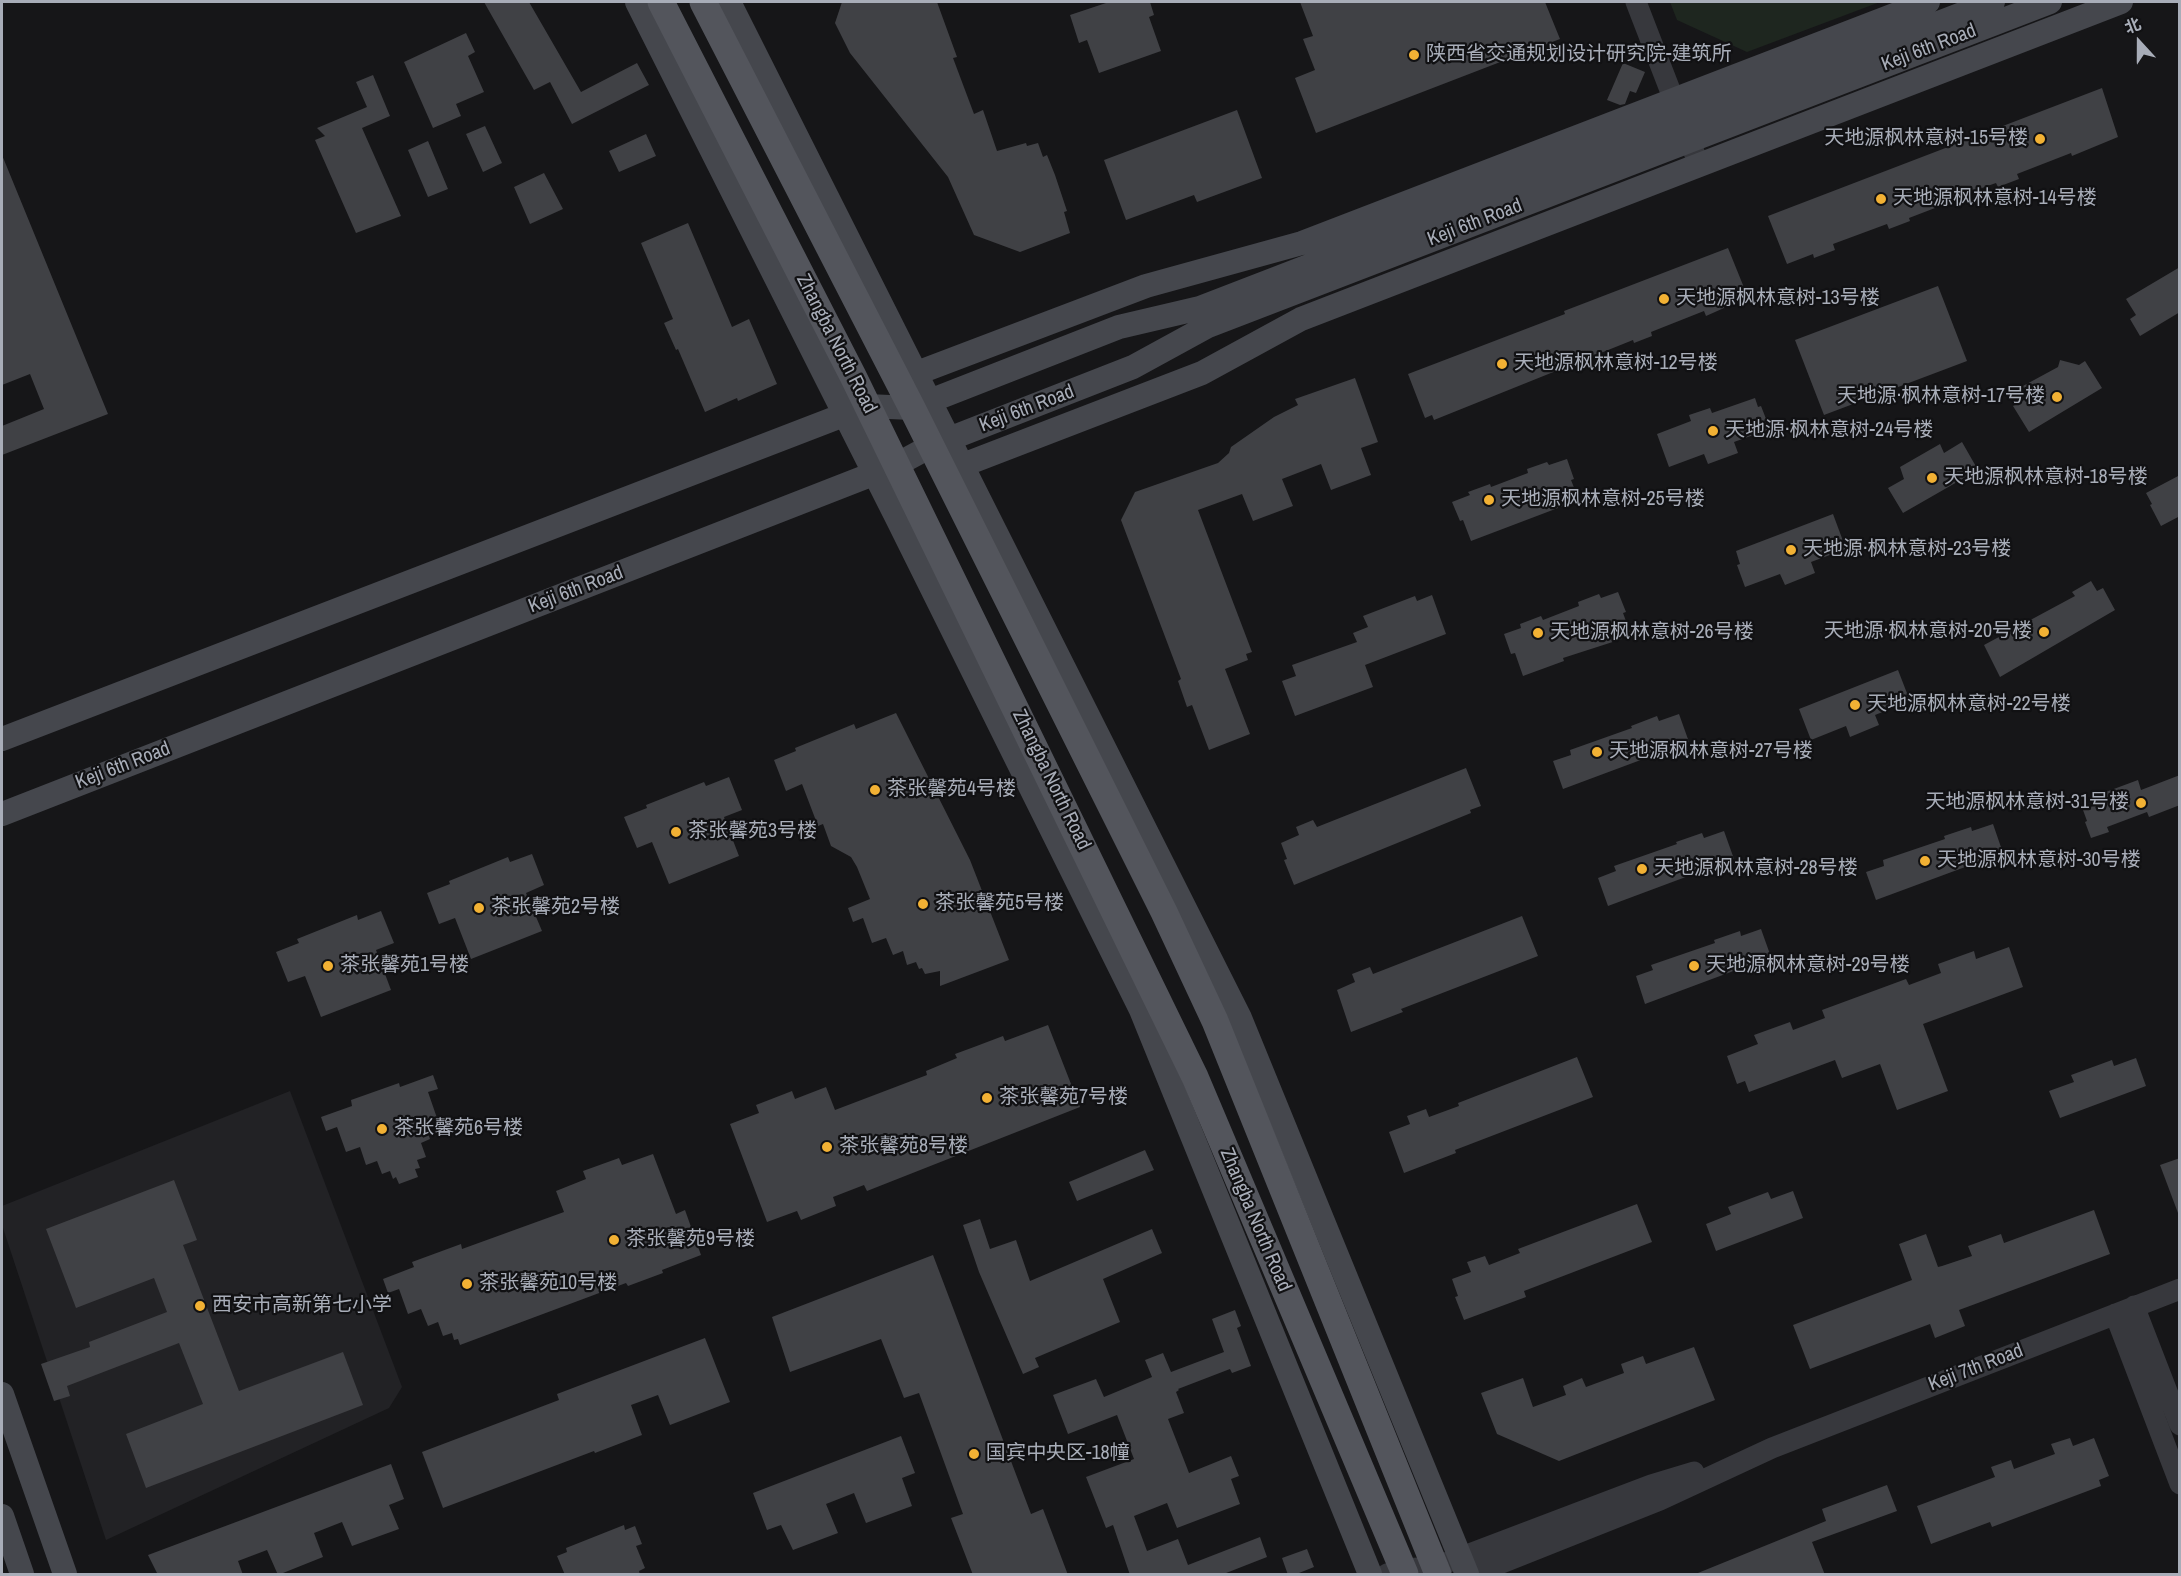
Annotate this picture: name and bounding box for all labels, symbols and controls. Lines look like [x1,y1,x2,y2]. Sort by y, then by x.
north arrow [2109,12,2169,72]
text: 北 [2121,12,2144,38]
street label: Keji 6th Road [1878,19,1980,77]
place label: 陕西省交通规划设计研究院-建筑所 [1426,43,1731,67]
marker: 陕西省交通规划设计研究院-建筑所 [1407,48,1421,62]
place label: 天地源枫林意树-15号楼 [1824,127,2028,151]
marker: 天地源枫林意树-15号楼 [2033,132,2047,146]
place label: 天地源枫林意树-14号楼 [1893,187,2097,211]
marker: 天地源枫林意树-14号楼 [1874,192,1888,206]
street label: Keji 6th Road [1424,194,1526,252]
street label: Zhangba North Road [791,270,881,418]
place label: 天地源枫林意树-13号楼 [1676,287,1880,311]
marker: 天地源枫林意树-13号楼 [1657,292,1671,306]
place label: 天地源枫林意树-12号楼 [1514,352,1718,376]
marker: 天地源枫林意树-12号楼 [1495,357,1509,371]
street label: Keji 6th Road [976,380,1078,438]
place label: 天地源·枫林意树-17号楼 [1837,385,2045,409]
marker: 天地源·枫林意树-17号楼 [2050,390,2064,404]
place label: 天地源·枫林意树-24号楼 [1725,419,1933,443]
marker: 天地源·枫林意树-24号楼 [1706,424,1720,438]
place label: 天地源枫林意树-18号楼 [1944,466,2148,490]
marker: 天地源枫林意树-18号楼 [1925,471,1939,485]
place label: 天地源枫林意树-25号楼 [1501,488,1705,512]
marker: 天地源枫林意树-25号楼 [1482,493,1496,507]
place label: 天地源·枫林意树-23号楼 [1803,538,2011,562]
marker: 天地源·枫林意树-23号楼 [1784,543,1798,557]
street label: Keji 6th Road [525,561,627,619]
place label: 天地源·枫林意树-20号楼 [1824,620,2032,644]
place label: 天地源枫林意树-26号楼 [1550,621,1754,645]
marker: 天地源·枫林意树-20号楼 [2037,625,2051,639]
marker: 天地源枫林意树-26号楼 [1531,626,1545,640]
place label: 天地源枫林意树-22号楼 [1867,693,2071,717]
marker: 天地源枫林意树-22号楼 [1848,698,1862,712]
street label: Zhangba North Road [1007,706,1095,854]
street label: Keji 6th Road [72,737,174,795]
place label: 天地源枫林意树-27号楼 [1609,740,1813,764]
marker: 天地源枫林意树-27号楼 [1590,745,1604,759]
place label: 茶张馨苑4号楼 [887,778,1016,802]
marker: 茶张馨苑4号楼 [868,783,882,797]
place label: 天地源枫林意树-31号楼 [1925,791,2129,815]
marker: 天地源枫林意树-31号楼 [2134,796,2148,810]
place label: 茶张馨苑3号楼 [688,820,817,844]
marker: 茶张馨苑3号楼 [669,825,683,839]
place label: 天地源枫林意树-30号楼 [1937,849,2141,873]
marker: 天地源枫林意树-30号楼 [1918,854,1932,868]
place label: 天地源枫林意树-28号楼 [1654,857,1858,881]
marker: 天地源枫林意树-28号楼 [1635,862,1649,876]
place label: 茶张馨苑5号楼 [935,892,1064,916]
place label: 茶张馨苑2号楼 [491,896,620,920]
marker: 茶张馨苑5号楼 [916,897,930,911]
marker: 茶张馨苑2号楼 [472,901,486,915]
place label: 茶张馨苑1号楼 [340,954,469,978]
place label: 天地源枫林意树-29号楼 [1706,954,1910,978]
marker: 茶张馨苑1号楼 [321,959,335,973]
marker: 天地源枫林意树-29号楼 [1687,959,1701,973]
place label: 茶张馨苑7号楼 [999,1086,1128,1110]
marker: 茶张馨苑7号楼 [980,1091,994,1105]
place label: 茶张馨苑6号楼 [394,1117,523,1141]
marker: 茶张馨苑6号楼 [375,1122,389,1136]
place label: 茶张馨苑8号楼 [839,1135,968,1159]
marker: 茶张馨苑8号楼 [820,1140,834,1154]
street label: Zhangba North Road [1214,1145,1296,1295]
place label: 茶张馨苑9号楼 [626,1228,755,1252]
marker: 茶张馨苑9号楼 [607,1233,621,1247]
place label: 茶张馨苑10号楼 [479,1272,617,1296]
marker: 茶张馨苑10号楼 [460,1277,474,1291]
place label: 西安市高新第七小学 [212,1294,392,1318]
marker: 西安市高新第七小学 [193,1299,207,1313]
street label: Keji 7th Road [1925,1339,2027,1397]
place label: 国宾中央区-18幢 [986,1442,1130,1466]
marker: 国宾中央区-18幢 [967,1447,981,1461]

